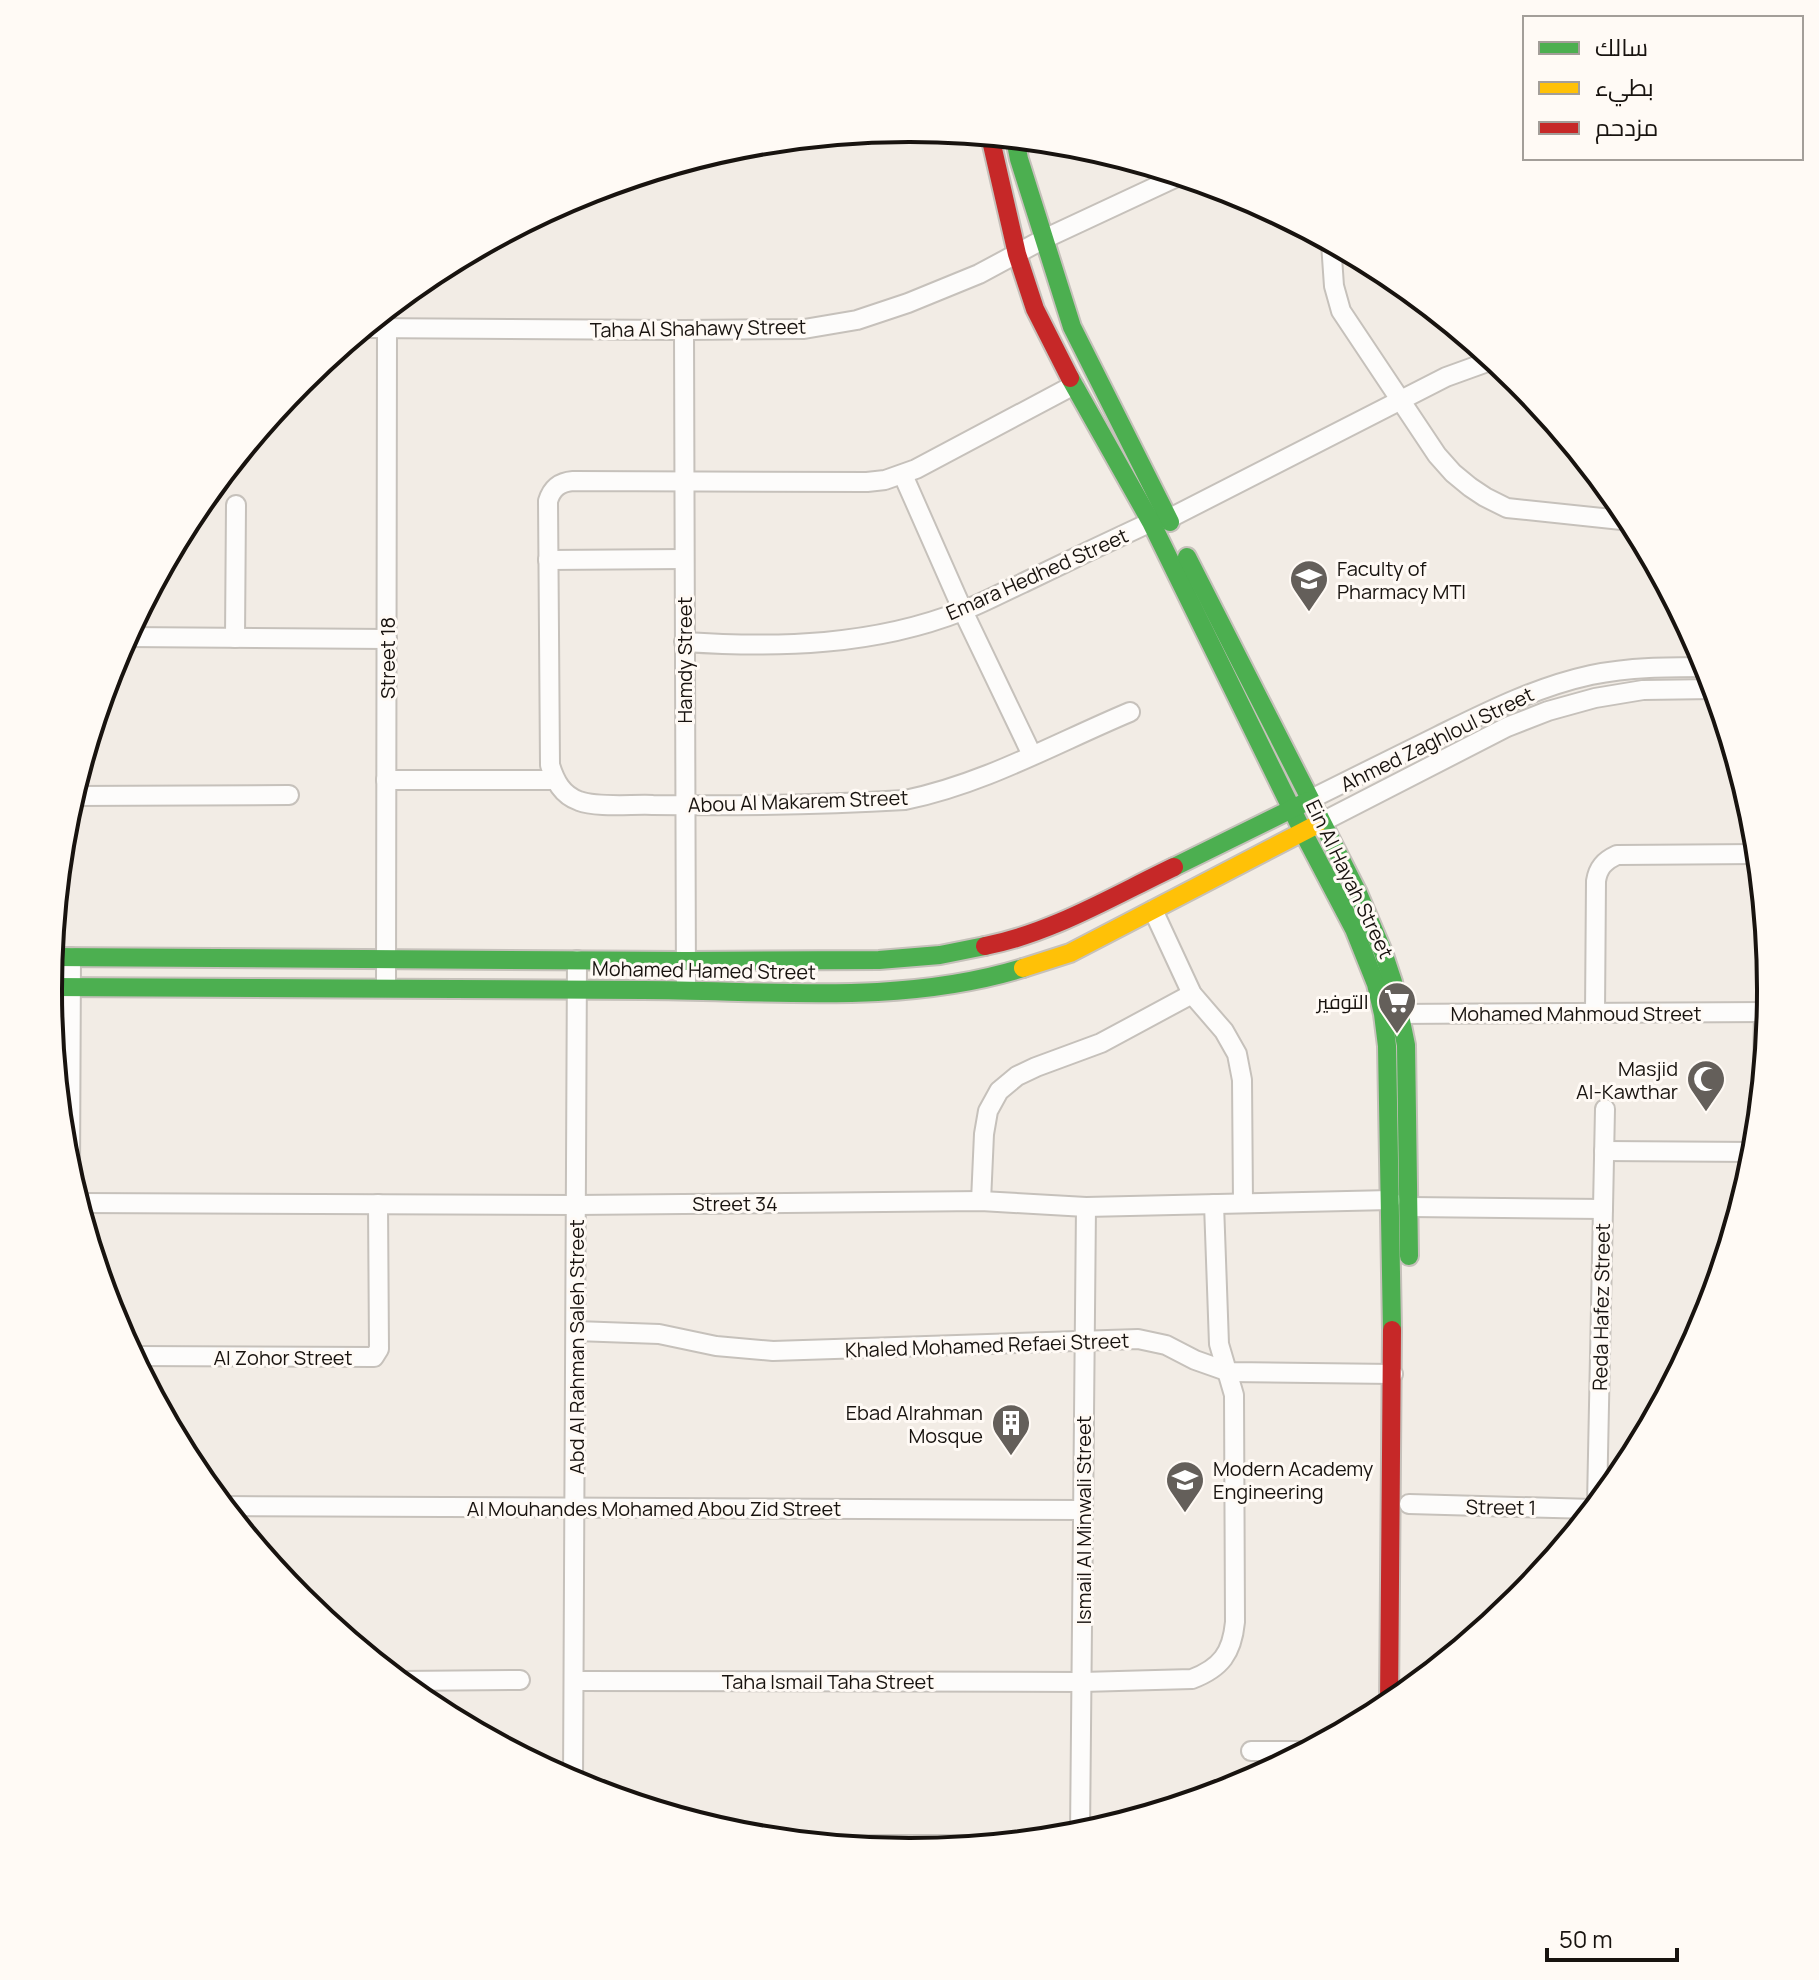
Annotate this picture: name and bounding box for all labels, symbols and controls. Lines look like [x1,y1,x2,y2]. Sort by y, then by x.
legend [1523,16,1803,160]
text: سالك [1595,30,1648,63]
text: بطيء [1595,70,1654,107]
text: مزدحم [1595,110,1658,144]
street label: Taha Al Shahawy Street [590,313,806,343]
street label: Emara Hedhed Street [942,522,1132,626]
place label: Faculty of Pharmacy MTI [1337,555,1466,605]
school or university icon: Faculty of Pharmacy MTI [1288,558,1330,613]
street label: Hamdy Street [671,597,698,723]
street label: Street 18 [374,617,401,699]
street label: Ahmed Zaghloul Street [1336,680,1538,798]
street label: Abou Al Makarem Street [687,784,909,818]
street label: Ein Al Hayah Street [1300,795,1400,963]
street label: Mohamed Hamed Street [592,955,816,985]
supermarket icon: التوفير [1376,980,1418,1035]
place label: التوفير [1316,988,1369,1015]
street label: Mohamed Mahmoud Street [1450,1000,1702,1027]
place label: Masjid Al-Kawthar [1576,1055,1678,1105]
mosque icon: Masjid Al-Kawthar [1685,1058,1727,1113]
street label: Street 34 [692,1190,778,1217]
street label: Abd Al Rahman Saleh Street [563,1219,590,1475]
street label: Reda Hafez Street [1586,1223,1616,1391]
street label: Khaled Mohamed Refaei Street [844,1327,1130,1363]
street label: Al Zohor Street [213,1344,353,1371]
place label: Ebad Alrahman Mosque [846,1399,983,1449]
building icon: Ebad Alrahman Mosque [990,1402,1032,1457]
street label: Ismail Al Minwali Street [1070,1415,1097,1625]
place label: Modern Academy Engineering [1213,1455,1374,1505]
school or university icon: Modern Academy Engineering [1164,1459,1206,1514]
street label: Street 1 [1465,1493,1537,1521]
street label: Al Mouhandes Mohamed Abou Zid Street [467,1495,841,1522]
street label: Taha Ismail Taha Street [722,1668,934,1695]
scale bar [1547,1912,1677,1962]
text: 50 m [1559,1922,1613,1955]

